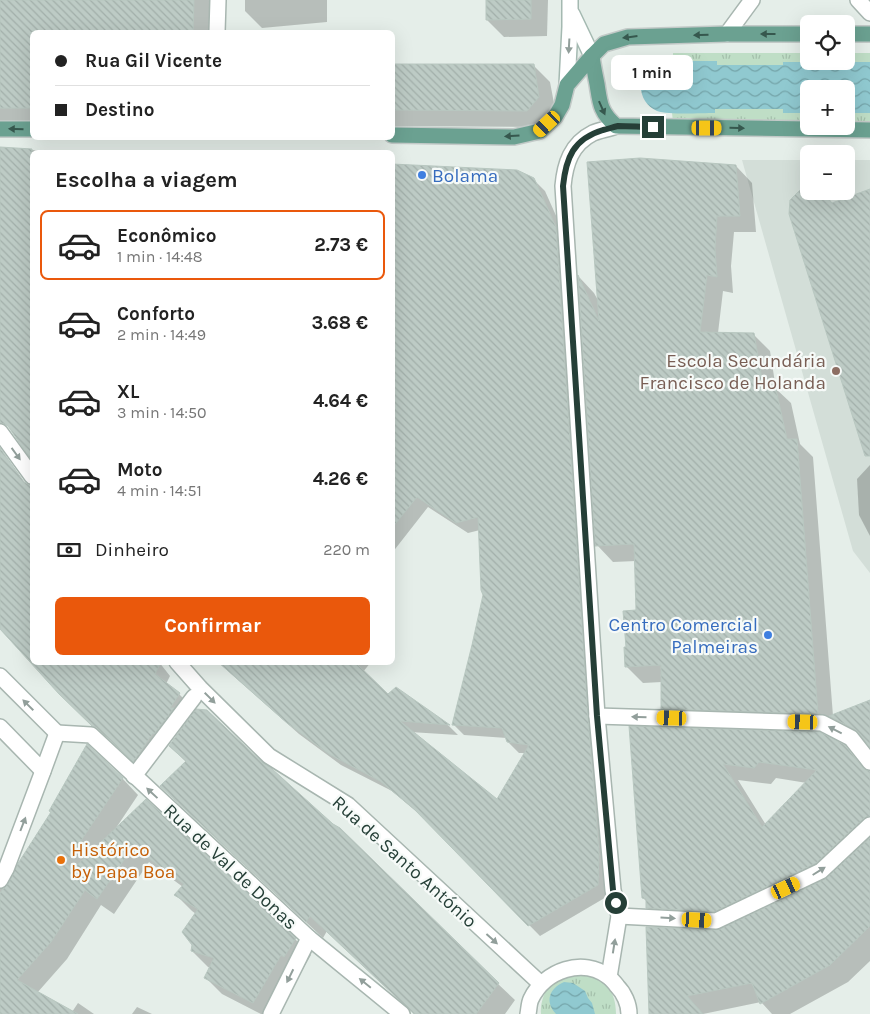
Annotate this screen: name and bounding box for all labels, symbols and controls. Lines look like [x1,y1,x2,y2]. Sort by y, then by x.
map controls [800,15,855,200]
button: locate [800,15,855,70]
one-way arrow [760,30,776,38]
one-way arrow [692,31,708,39]
one-way arrow [622,34,638,42]
one-way arrow [565,39,573,55]
text: Rua Gil Vicente [85,50,222,72]
callout: 1 min [612,54,694,90]
text: 1 min [632,63,672,82]
button: + [800,80,855,135]
text: Destino [85,99,154,121]
one-way arrow [599,101,607,115]
car [530,108,563,140]
route end [642,116,664,138]
car [692,121,722,136]
one-way arrow [730,124,746,132]
one-way arrow [8,125,24,133]
one-way arrow [504,132,520,140]
button: − [800,145,855,200]
place label: Bolama [432,165,498,187]
text: Escolha a viagem [55,167,238,193]
marker: Bolama [416,169,428,181]
icon: car [57,223,102,268]
text: Econômico [117,225,217,247]
text: 2.73 € [314,234,368,256]
text: 1 min · 14:48 [117,247,203,266]
icon: car [57,301,102,346]
text: Conforto [117,303,195,325]
text: 3.68 € [311,312,368,334]
text: 2 min · 14:49 [117,325,206,344]
place label: Escola Secundária Francisco de Holanda [640,350,826,394]
marker: Escola Secundária Francisco de Holanda [830,365,842,377]
icon: car [57,379,102,424]
text: XL [117,381,139,403]
text: 4.64 € [313,390,368,412]
text: 3 min · 14:50 [117,403,207,422]
one-way arrow [11,447,21,461]
icon: car [57,457,102,502]
text: Moto [117,459,163,481]
text: 4.26 € [313,468,368,490]
text: 4 min · 14:51 [117,481,202,500]
icon: cash [55,536,83,564]
text: Dinheiro [95,539,169,561]
text: 220 m [323,540,370,559]
button: Confirmar [55,597,370,655]
place label: Centro Comercial Palmeiras [609,614,758,658]
marker: Centro Comercial Palmeiras [762,629,774,641]
one-way arrow [204,691,216,703]
one-way arrow [22,699,34,711]
car [656,710,687,726]
one-way arrow [631,713,647,721]
car [787,714,818,730]
one-way arrow [828,726,842,734]
one-way arrow [147,787,159,799]
street label: Rua de Santo António [328,791,481,932]
street label: Rua de Val de Donas [159,799,302,934]
one-way arrow [20,816,27,831]
place label: Histórico by Papa Boa [71,839,175,883]
marker: Histórico by Papa Boa [55,854,67,866]
one-way arrow [812,867,826,876]
car [769,875,802,901]
route start [605,892,627,914]
car [681,912,712,928]
one-way arrow [660,915,676,923]
one-way arrow [486,933,498,945]
one-way arrow [611,938,619,954]
one-way arrow [286,969,294,983]
one-way arrow [358,978,371,989]

